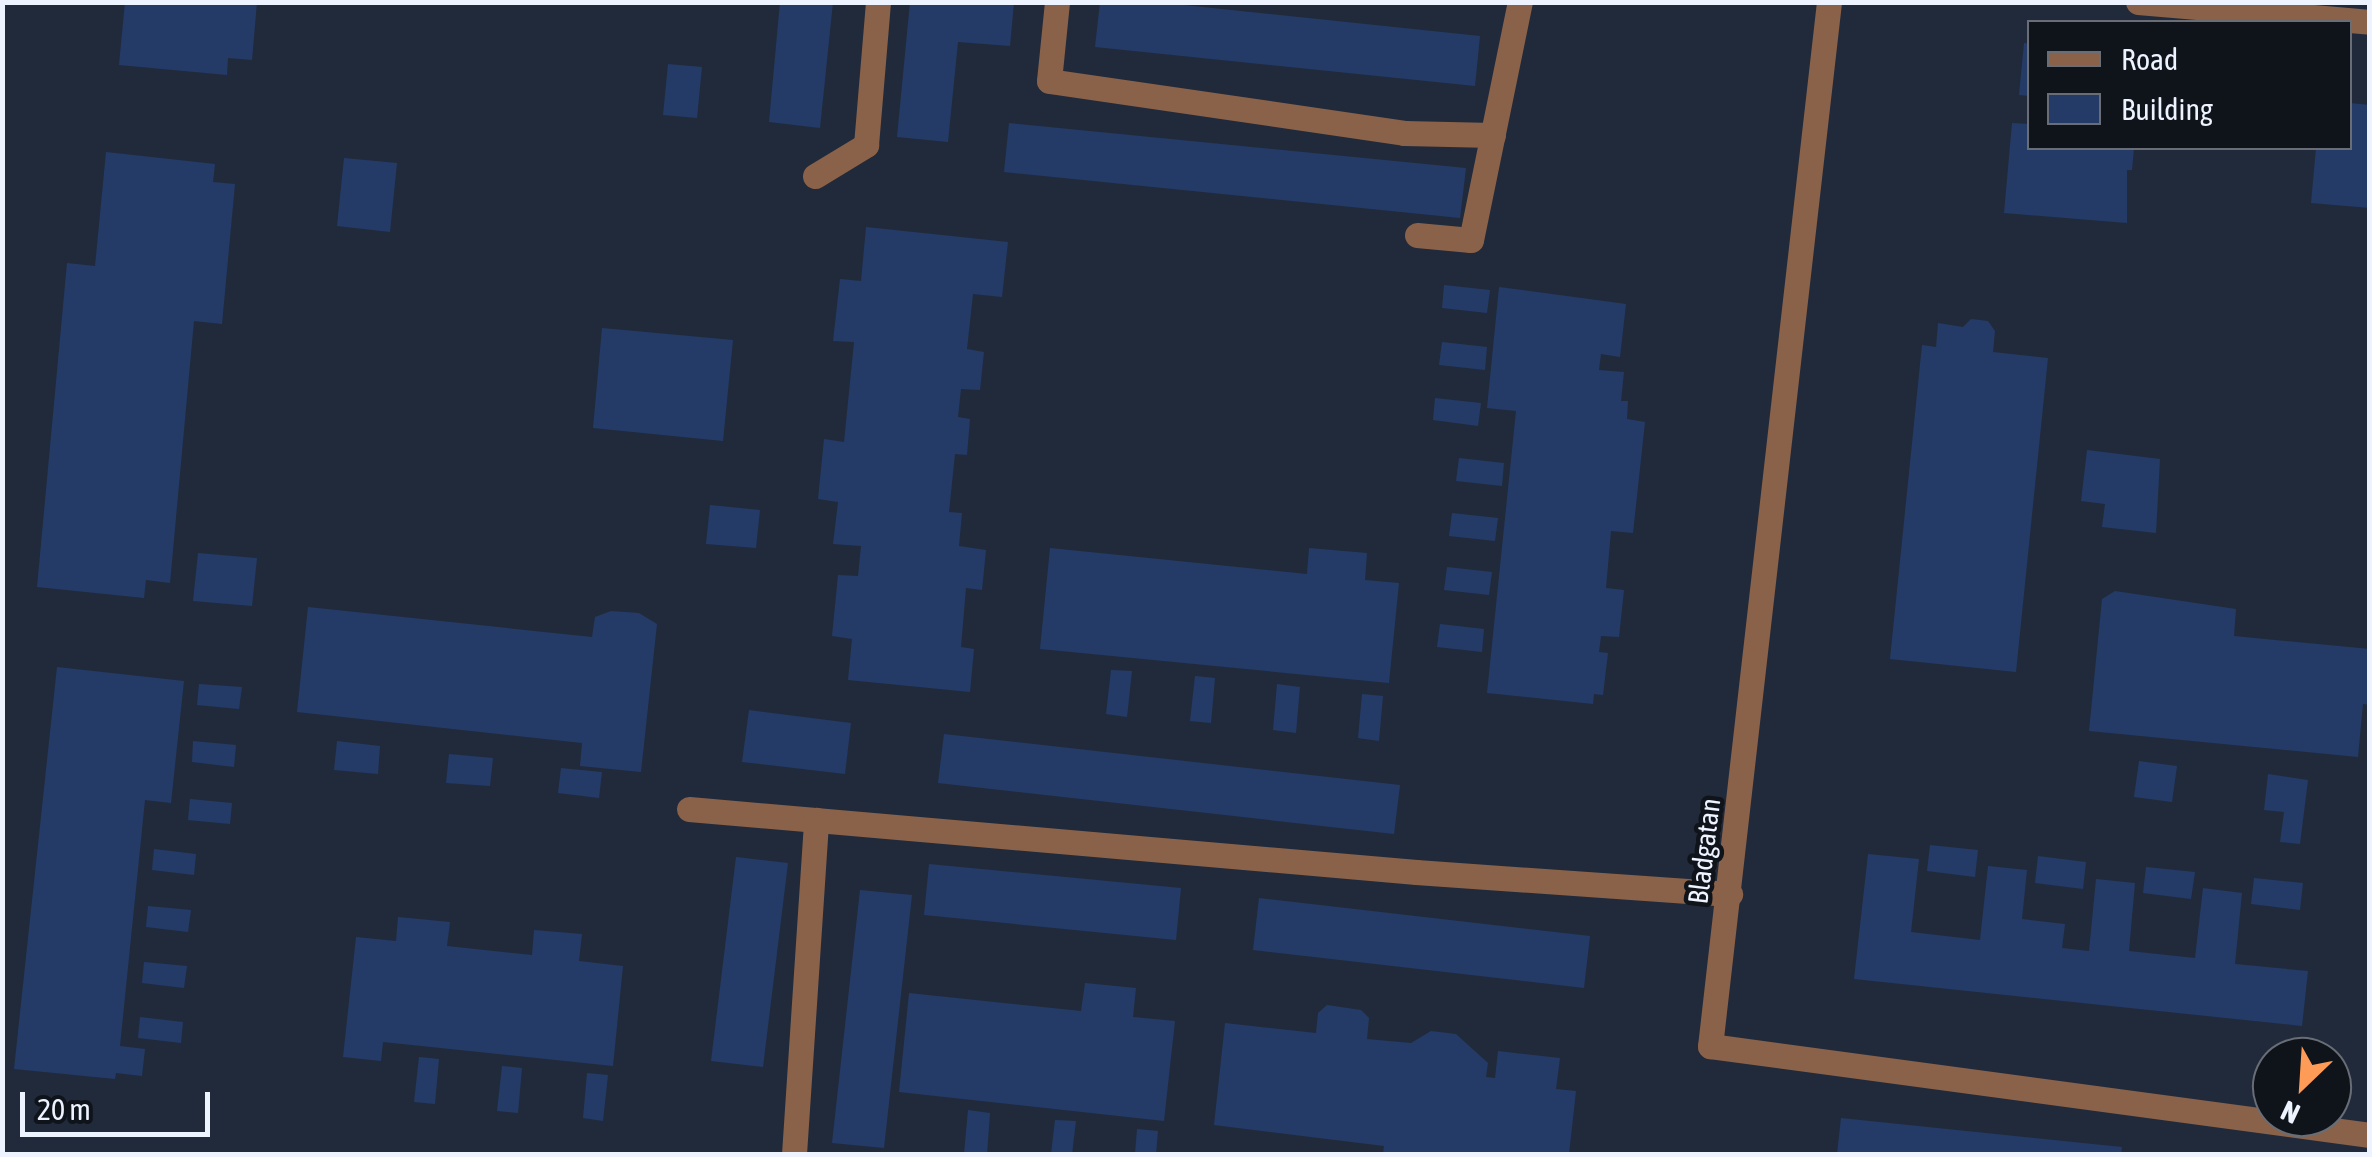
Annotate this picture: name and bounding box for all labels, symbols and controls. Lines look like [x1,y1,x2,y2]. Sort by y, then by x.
legend [2027,20,2352,150]
text: Road [2121,42,2178,76]
text: Building [2121,92,2213,126]
street label: Bladgatan [1681,796,1727,906]
north arrow [2252,1037,2352,1137]
scale bar [25,1072,215,1134]
text: 20 m [37,1092,91,1126]
text: N [2276,1094,2304,1130]

